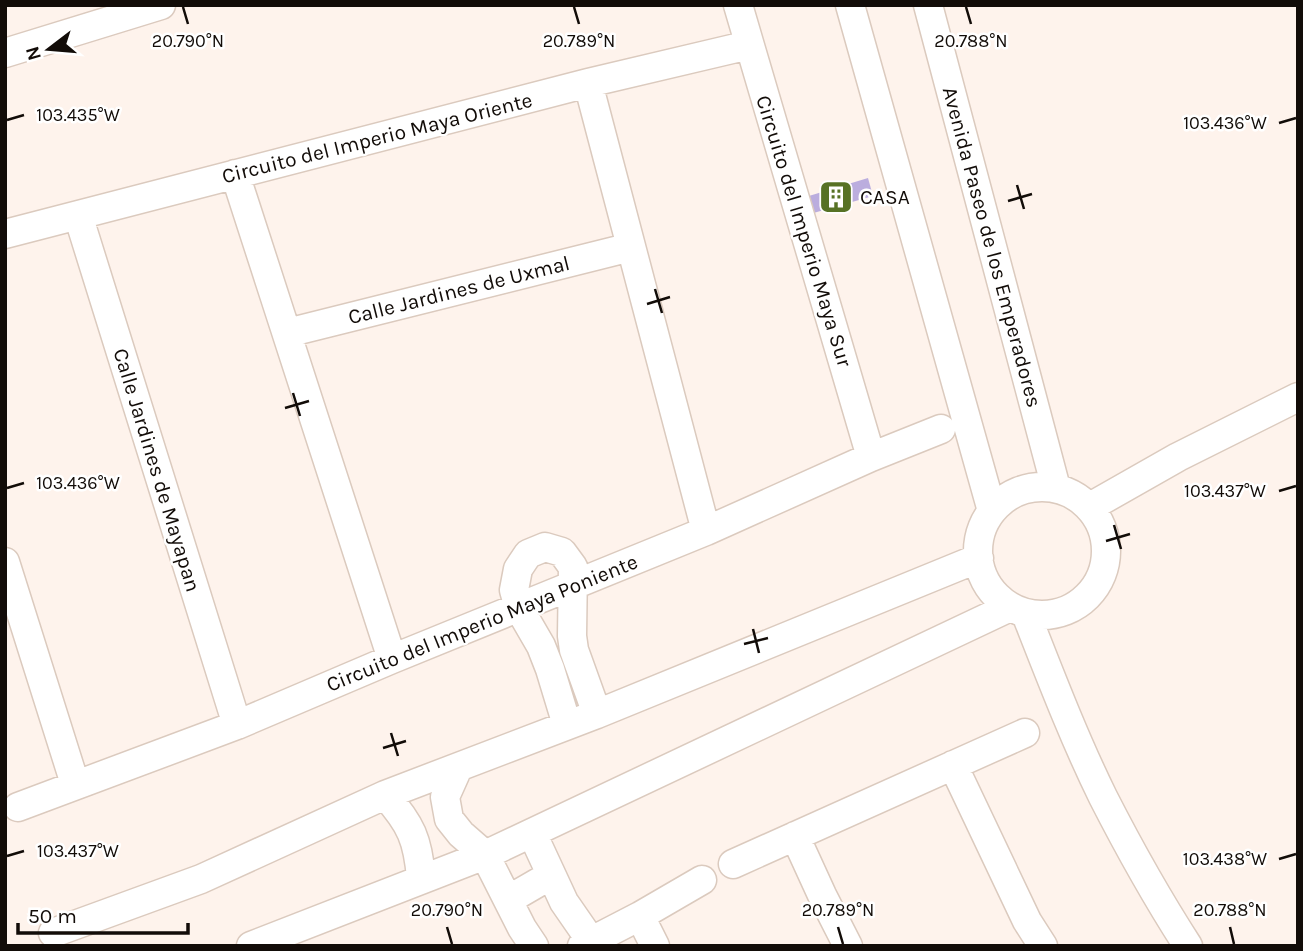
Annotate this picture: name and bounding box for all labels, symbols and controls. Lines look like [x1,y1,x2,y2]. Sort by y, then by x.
north arrow [14,14,84,84]
text: 20.790°N [152,30,224,52]
text: 20.789°N [543,30,615,52]
text: 20.788°N [934,30,1008,52]
text: N [21,44,46,63]
street label: Avenida Paseo de los Emperadores [938,84,1046,410]
street label: Circuito del Imperio Maya Oriente [219,88,535,188]
street label: Circuito del Imperio Maya Sur [751,92,857,370]
text: 103.435°W [36,104,120,126]
text: 103.436°W [1183,112,1267,134]
building icon: CASA [817,178,855,216]
place label: CASA [860,185,910,209]
street label: Calle Jardines de Uxmal [346,251,572,329]
street label: Calle Jardines de Mayapan [109,345,205,595]
text: 103.436°W [36,472,120,494]
text: 103.437°W [1184,480,1266,502]
street label: Circuito del Imperio Maya Poniente [323,549,641,697]
text: 103.437°W [37,840,119,862]
text: 103.438°W [1183,848,1267,870]
scale bar [18,892,187,936]
text: 20.790°N [411,899,483,921]
text: 20.789°N [802,899,874,921]
text: 20.788°N [1193,899,1267,921]
text: 50 m [28,904,77,928]

